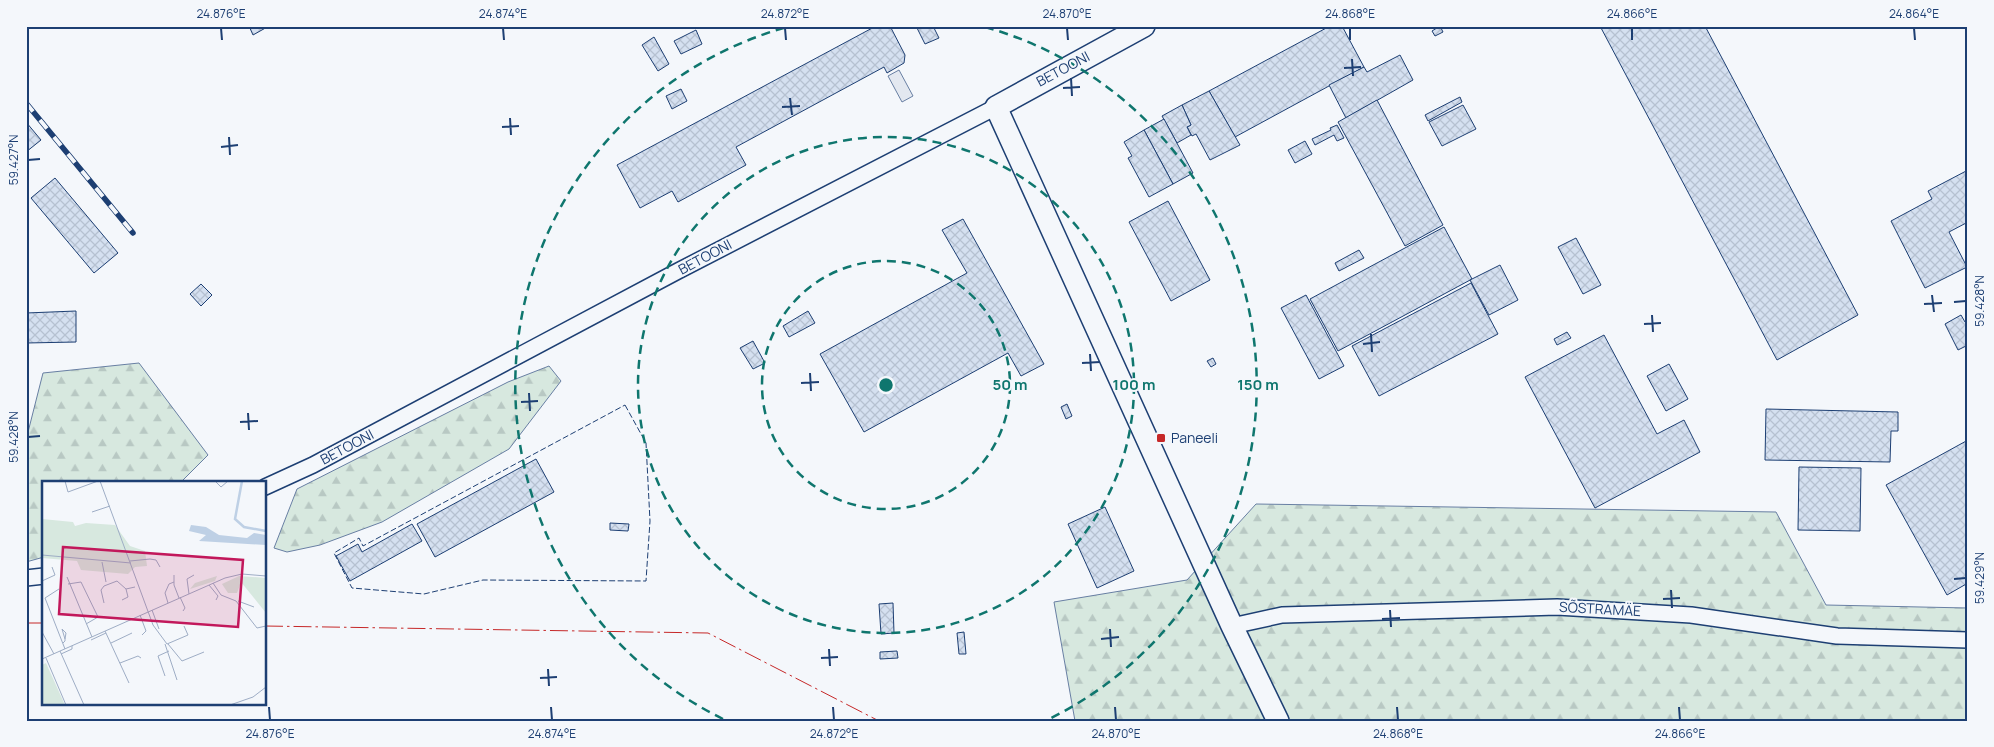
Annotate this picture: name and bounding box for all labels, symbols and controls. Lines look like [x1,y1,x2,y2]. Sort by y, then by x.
text: 24.876°E [196,5,246,22]
text: 24.874°E [479,5,527,22]
text: 24.872°E [761,5,809,22]
text: 24.870°E [1042,5,1092,22]
text: 24.868°E [1325,5,1375,22]
text: 24.866°E [1607,5,1657,22]
text: 24.864°E [1889,5,1939,22]
street label: BETOONI [1033,47,1093,91]
text: 59.427°N [5,135,22,185]
street label: BETOONI [675,235,735,279]
text: 59.428°N [1971,275,1988,327]
text: 50 m [992,374,1028,395]
text: 100 m [1113,374,1155,395]
text: 150 m [1237,374,1279,395]
centre of rings [877,376,895,394]
text: 59.428°N [5,411,22,463]
street label: BETOONI [317,425,377,469]
place label: Paneeli [1171,428,1218,447]
marker: Paneeli [1155,432,1167,444]
inset map [42,481,266,704]
text: 59.429°N [1971,552,1988,604]
street label: SÕSTRAMÄE [1559,597,1642,620]
text: 24.876°E [245,725,295,742]
text: 24.874°E [528,725,576,742]
text: 24.872°E [810,725,858,742]
text: 24.870°E [1091,725,1141,742]
text: 24.868°E [1373,725,1423,742]
text: 24.866°E [1655,725,1705,742]

